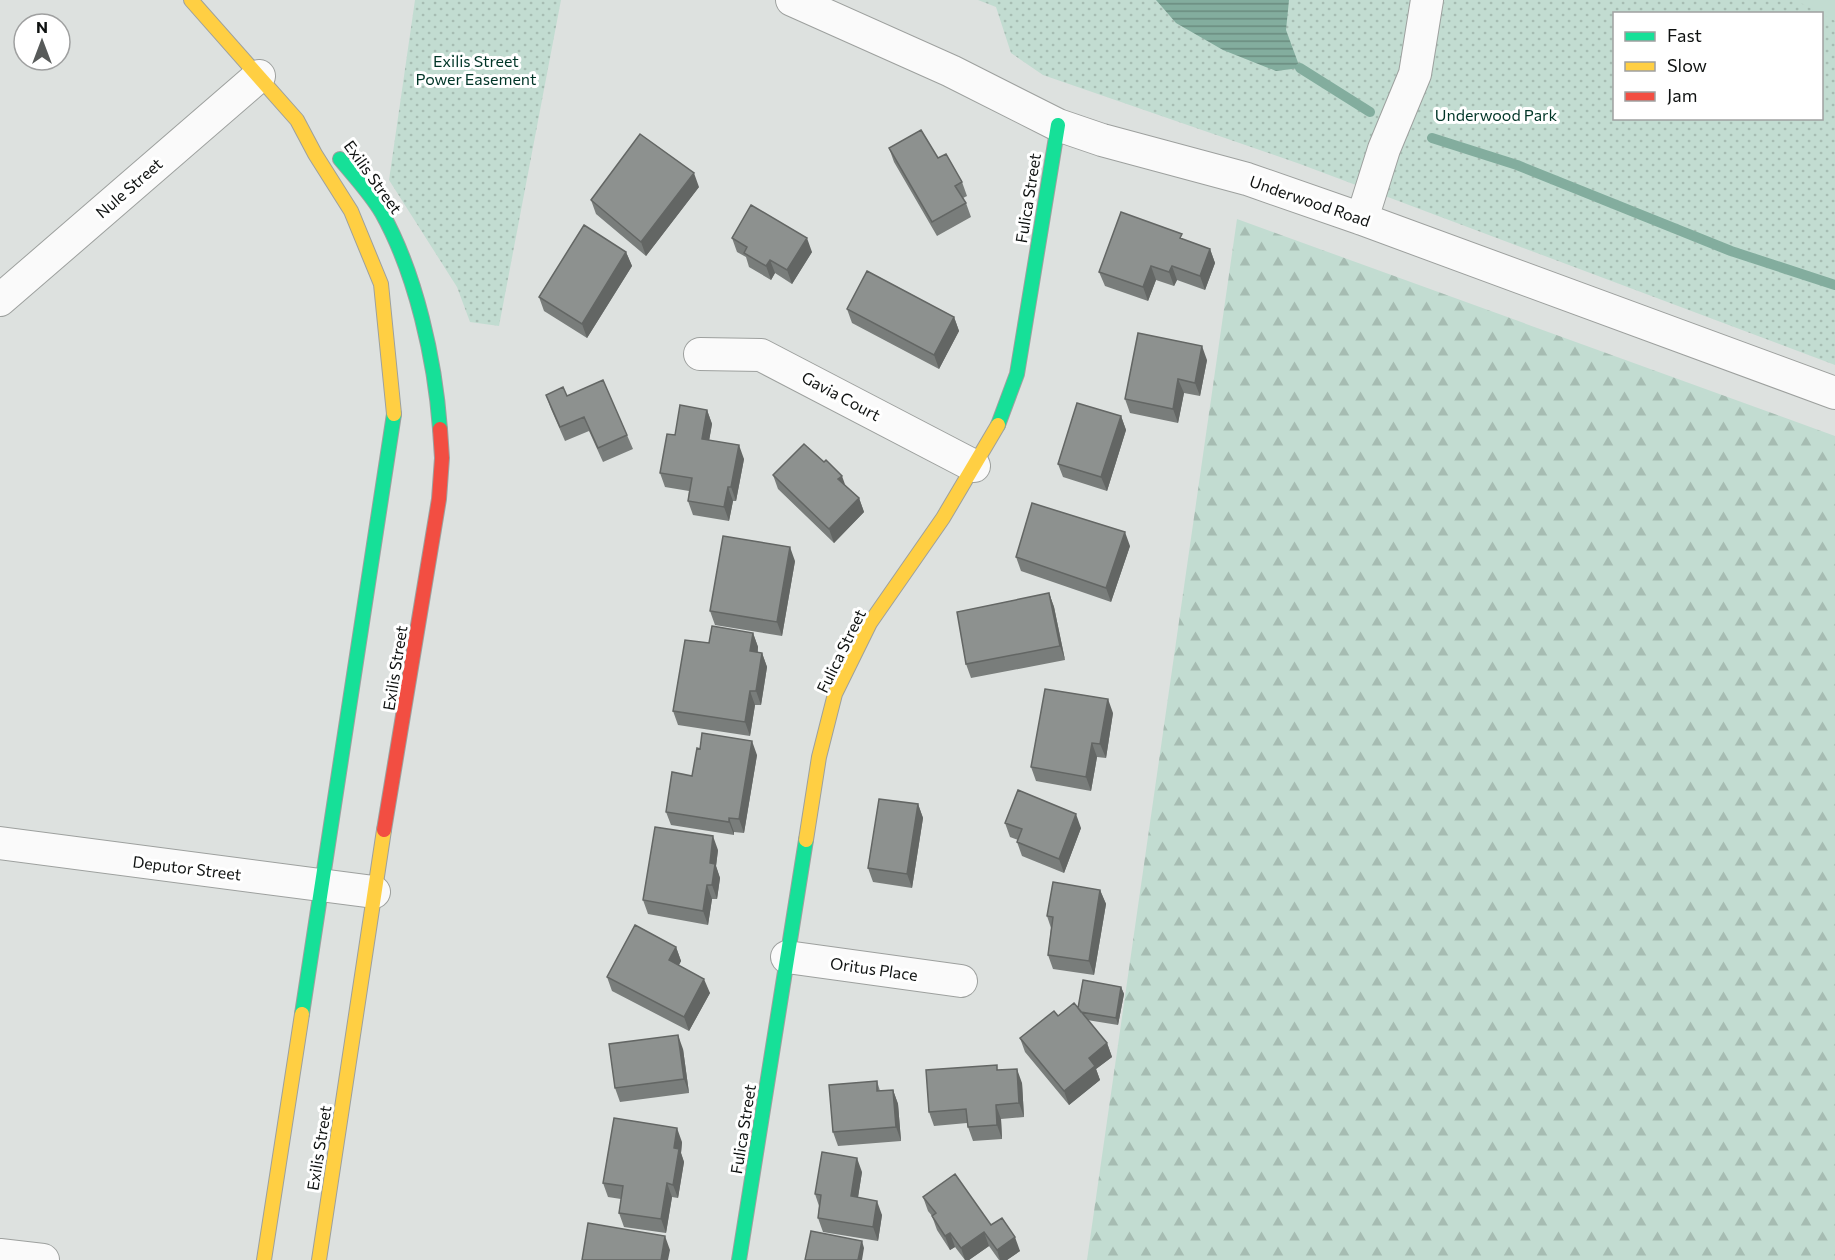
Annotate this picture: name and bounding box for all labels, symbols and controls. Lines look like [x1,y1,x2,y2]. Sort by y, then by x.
north arrow [12,12,72,72]
legend [1613,12,1823,120]
text: N [36,17,48,36]
text: Fast [1667,24,1702,46]
park label: Exilis Street Power Easement [415,51,537,88]
text: Slow [1667,54,1707,76]
text: Jam [1667,84,1697,106]
park label: Underwood Park [1435,105,1557,124]
street label: Exilis Street [340,136,407,217]
street label: Fulica Street [1011,151,1044,244]
street label: Nule Street [92,153,166,222]
street label: Underwood Road [1247,171,1373,230]
street label: Gavia Court [799,367,884,424]
street label: Fulica Street [812,605,869,696]
street label: Exilis Street [378,624,411,712]
street label: Deputor Street [132,851,243,884]
street label: Oritus Place [829,953,919,984]
street label: Fulica Street [726,1082,759,1175]
street label: Exilis Street [302,1104,335,1192]

